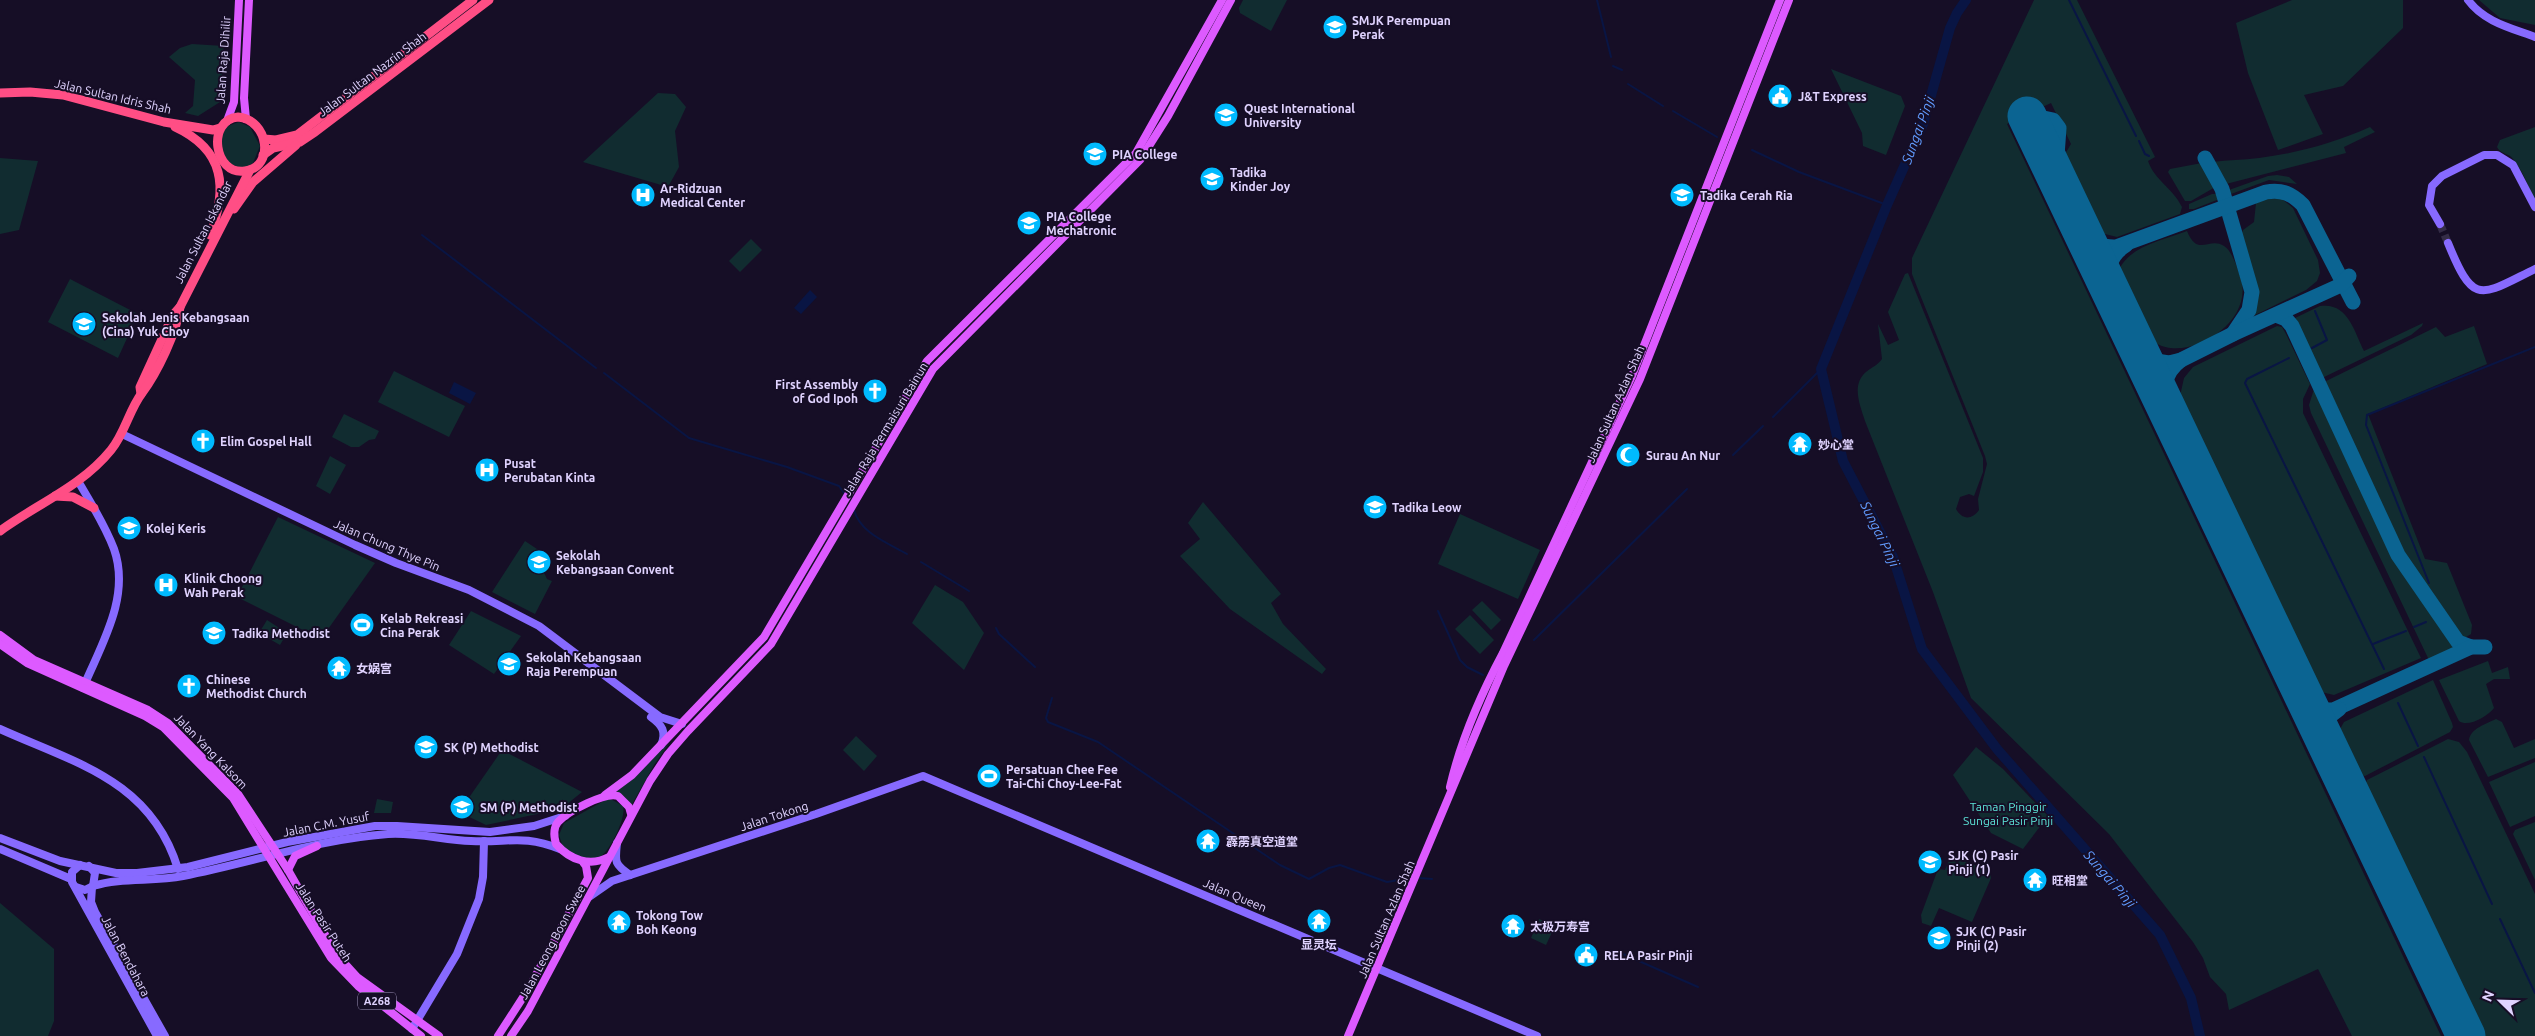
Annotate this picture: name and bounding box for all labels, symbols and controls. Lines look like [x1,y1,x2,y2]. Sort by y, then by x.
school or university icon: SMJK Perempuan Perak [1322,14,1348,40]
place label: SMJK Perempuan Perak [1352,14,1451,41]
street label: Jalan Raja Dihilir [213,15,233,104]
street label: Jalan Sultan Nazrin Shah [316,29,428,119]
street label: Jalan Sultan Idris Shah [53,76,173,116]
public building icon: J&T Express [1767,83,1793,109]
place label: J&T Express [1798,90,1867,103]
water label: Sungai Pinji [1898,94,1938,167]
school or university icon: Quest International University [1213,102,1239,128]
place label: Quest International University [1244,102,1355,129]
school or university icon: PIA College [1082,141,1108,167]
place label: PIA College [1112,148,1178,161]
school or university icon: Tadika Kinder Joy [1199,166,1225,192]
place label: Tadika Kinder Joy [1230,166,1291,193]
street label: Jalan Sultan Iskandar [172,178,235,285]
hospital icon: Ar-Ridzuan Medical Center [630,182,656,208]
place label: Ar-Ridzuan Medical Center [660,182,745,209]
school or university icon: Tadika Cerah Ria [1669,182,1695,208]
place label: Tadika Cerah Ria [1700,189,1793,202]
school or university icon: PIA College Mechatronic [1016,210,1042,236]
place label: PIA College Mechatronic [1046,210,1117,237]
school or university icon: Sekolah Jenis Kebangsaan (Cina) Yuk Choy [71,311,97,337]
place label: Sekolah Jenis Kebangsaan (Cina) Yuk Choy [102,311,249,339]
street label: Jalan Sultan Azlan Shah [1583,344,1647,464]
street label: Jalan Raja Permaisuri Bainun [840,360,930,498]
place label: First Assembly of God Ipoh [775,378,859,405]
church icon: First Assembly of God Ipoh [862,378,888,404]
church icon: Elim Gospel Hall [190,428,216,454]
temple icon: 妙心堂 [1787,431,1813,457]
place label: Elim Gospel Hall [220,435,312,448]
place label: 妙心堂 [1818,438,1854,451]
mosque icon: Surau An Nur [1615,442,1641,468]
place label: Surau An Nur [1646,449,1720,462]
hospital icon: Pusat Perubatan Kinta [474,457,500,483]
place label: Pusat Perubatan Kinta [504,457,595,484]
school or university icon: Tadika Leow [1362,494,1388,520]
water label: Sungai Pinji [1857,498,1903,570]
place label: Tadika Leow [1392,501,1462,514]
school or university icon: Kolej Keris [116,515,142,541]
street label: Jalan Chung Thye Pin [332,517,442,573]
place label: Kolej Keris [146,522,206,535]
school or university icon: Sekolah Kebangsaan Convent [526,549,552,575]
place label: Sekolah Kebangsaan Convent [556,549,674,576]
hospital icon: Klinik Choong Wah Perak [153,572,179,598]
place label: Klinik Choong Wah Perak [184,572,262,599]
sports icon: Kelab Rekreasi Cina Perak [349,612,375,638]
place label: Kelab Rekreasi Cina Perak [380,612,463,639]
school or university icon: Tadika Methodist [201,620,227,646]
place label: Tadika Methodist [232,627,330,640]
school or university icon: Sekolah Kebangsaan Raja Perempuan [496,651,522,677]
place label: Sekolah Kebangsaan Raja Perempuan [526,651,641,678]
temple icon: 女娲宫 [326,655,352,681]
place label: 女娲宫 [356,662,392,675]
church icon: Chinese Methodist Church [176,673,202,699]
place label: Chinese Methodist Church [206,673,307,700]
street label: Jalan Yang Kalsom [172,711,250,791]
school or university icon: SK (P) Methodist [413,734,439,760]
place label: SK (P) Methodist [444,741,539,755]
sports icon: Persatuan Chee Fee Tai-Chi Choy-Lee-Fat [976,763,1002,789]
place label: Persatuan Chee Fee Tai-Chi Choy-Lee-Fat [1006,763,1122,790]
school or university icon: SM (P) Methodist [449,794,475,820]
street label: Jalan Tokong [738,799,810,833]
park label: Taman Pinggir Sungai Pasir Pinji [1963,800,2053,827]
place label: SM (P) Methodist [480,801,577,815]
street label: Jalan C.M. Yusuf [282,809,371,839]
temple icon: 霹雳真空道堂 [1195,828,1221,854]
place label: 霹雳真空道堂 [1226,835,1298,848]
water label: Sungai Pinji [2080,846,2140,911]
school or university icon: SJK (C) Pasir Pinji (1) [1917,849,1943,875]
place label: SJK (C) Pasir Pinji (1) [1948,849,2019,877]
street label: Jalan Sultan Azlan Shah [1355,858,1417,980]
temple icon: 旺相堂 [2022,867,2048,893]
place label: 旺相堂 [2052,874,2088,887]
street label: Jalan Queen [1201,876,1269,914]
street label: Jalan Pasir Puteh [294,880,354,964]
street label: Jalan Leong Boon Swee [516,883,588,1001]
temple icon: 显灵坛 [1306,908,1332,934]
temple icon: Tokong Tow Boh Keong [606,909,632,935]
place label: Tokong Tow Boh Keong [636,909,704,936]
temple icon: 太极万寿宫 [1500,913,1526,939]
street label: Jalan Bendahara [99,914,153,998]
place label: 太极万寿宫 [1530,920,1590,933]
school or university icon: SJK (C) Pasir Pinji (2) [1926,925,1952,951]
place label: SJK (C) Pasir Pinji (2) [1956,925,2027,953]
place label: 显灵坛 [1301,938,1337,951]
public building icon: RELA Pasir Pinji [1573,942,1599,968]
place label: RELA Pasir Pinji [1604,949,1693,962]
north arrow [2475,976,2525,1026]
text: N [2479,988,2497,1004]
road number: A268 [358,992,396,1009]

